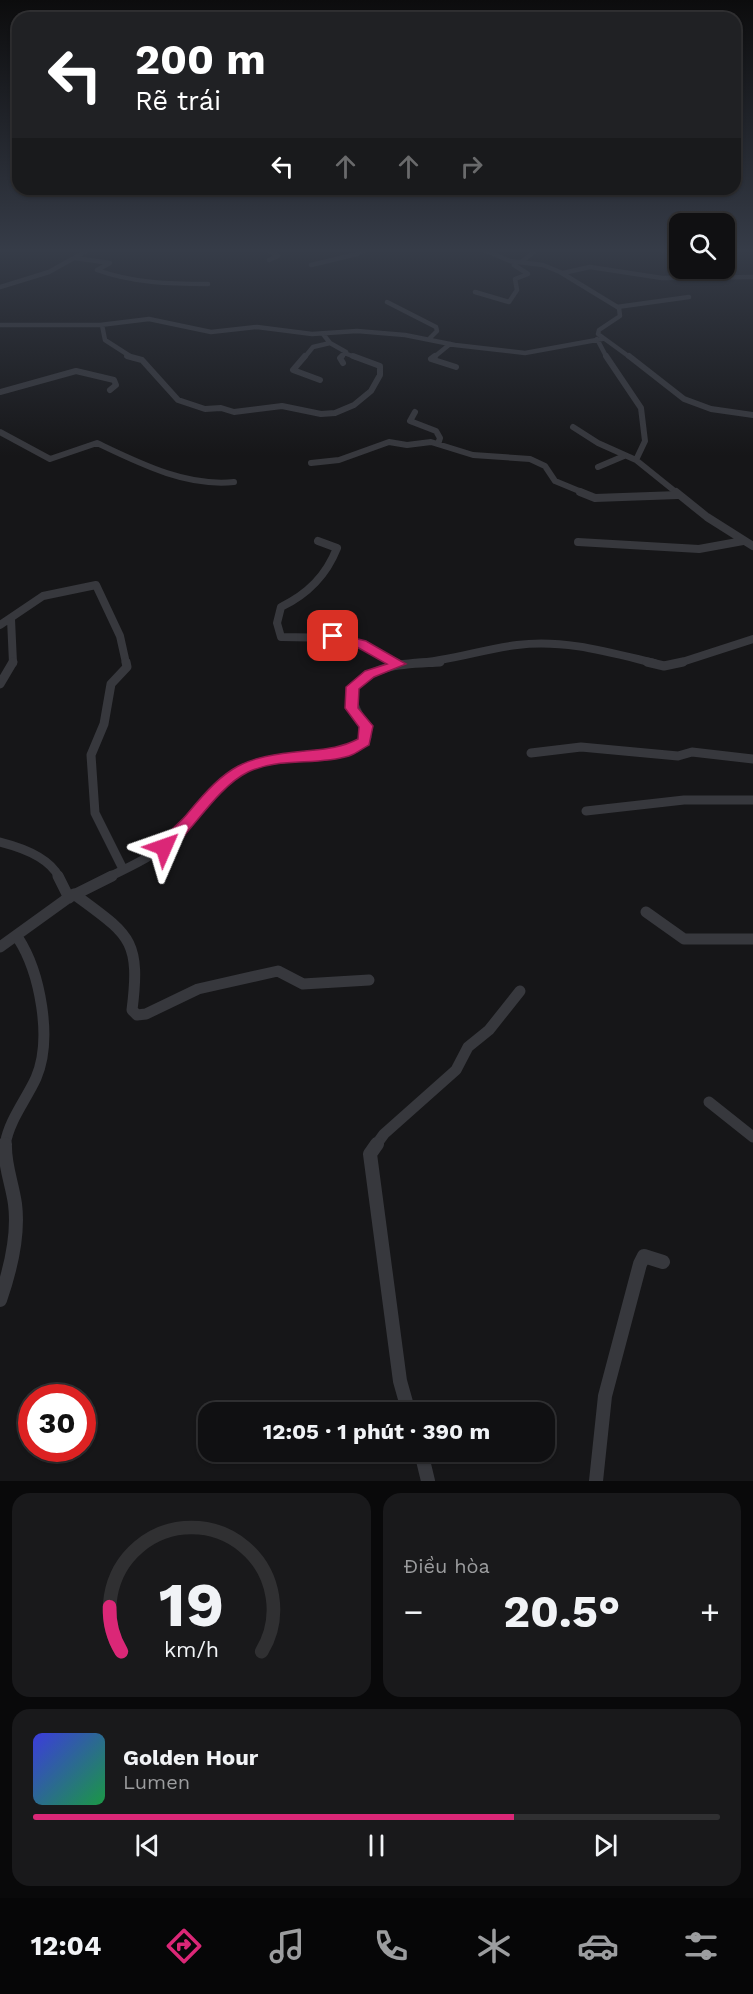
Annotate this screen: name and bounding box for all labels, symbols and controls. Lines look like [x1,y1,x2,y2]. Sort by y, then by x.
text: 200 m [135,35,266,84]
icon: left [36,36,114,114]
text: Rẽ trái [135,85,221,117]
icon: left [266,150,299,183]
icon: ahead [329,150,362,183]
icon: ahead [392,150,425,183]
icon: right [455,150,488,183]
map controls [669,213,735,279]
button: search [669,213,735,279]
pin [307,610,358,661]
icon: arrive [316,619,349,652]
position arrow [132,815,196,879]
speed limit sign: 30 [18,1384,96,1462]
text: 12:05 · 1 phút · 390 m [263,1419,490,1444]
text: Điều hòa [404,1554,490,1578]
text: 19 [159,1568,224,1641]
text: 20.5° [503,1585,620,1638]
text: − [404,1592,423,1631]
text: + [700,1592,720,1631]
text: km/h [164,1637,219,1662]
text: Golden Hour [123,1745,258,1770]
text: Lumen [123,1770,190,1794]
icon: previous [131,1829,164,1862]
icon: pause [360,1829,393,1862]
icon: next [589,1829,622,1862]
icon: directions [163,1925,205,1967]
icon: music [266,1925,308,1967]
icon: phone [370,1925,412,1967]
icon: climate [473,1925,515,1967]
icon: car [577,1925,619,1967]
icon: filters [680,1925,722,1967]
text: 12:04 [31,1930,101,1962]

